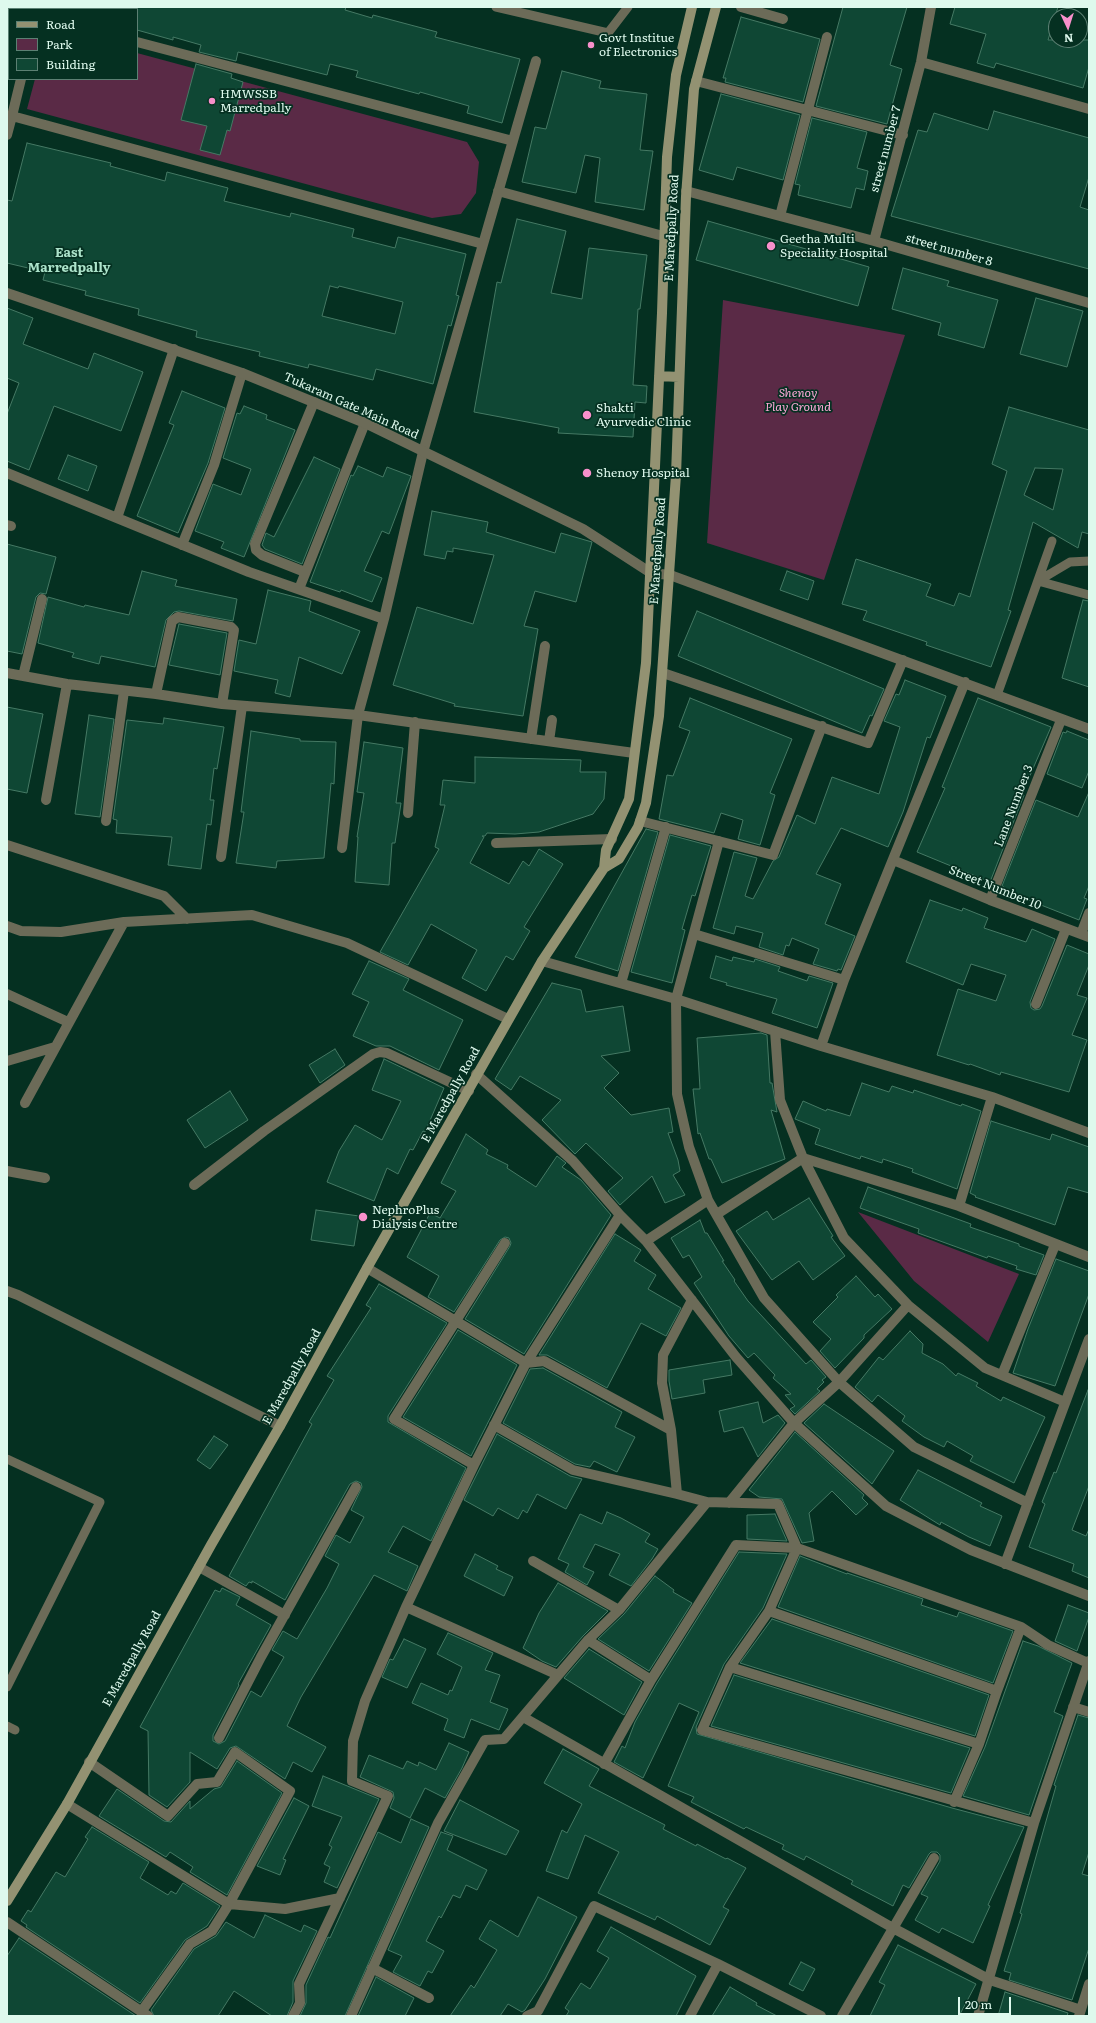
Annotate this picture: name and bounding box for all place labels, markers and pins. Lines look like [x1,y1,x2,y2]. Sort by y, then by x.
place label: Govt Institue of Electronics [599,31,677,59]
marker: Govt Institue of Electronics [586,40,596,50]
place label: HMWSSB Marredpally [220,87,291,115]
marker: HMWSSB Marredpally [207,96,217,106]
place label: Geetha Multi Speciality Hospital [780,232,888,260]
marker: Geetha Multi Speciality Hospital [765,240,777,252]
place label: Shakti Ayurvedic Clinic [596,401,691,429]
marker: Shakti Ayurvedic Clinic [581,409,593,421]
place label: Shenoy Hospital [596,466,690,480]
marker: Shenoy Hospital [581,467,593,479]
place label: NephroPlus Dialysis Centre [372,1203,458,1231]
marker: NephroPlus Dialysis Centre [357,1211,369,1223]

